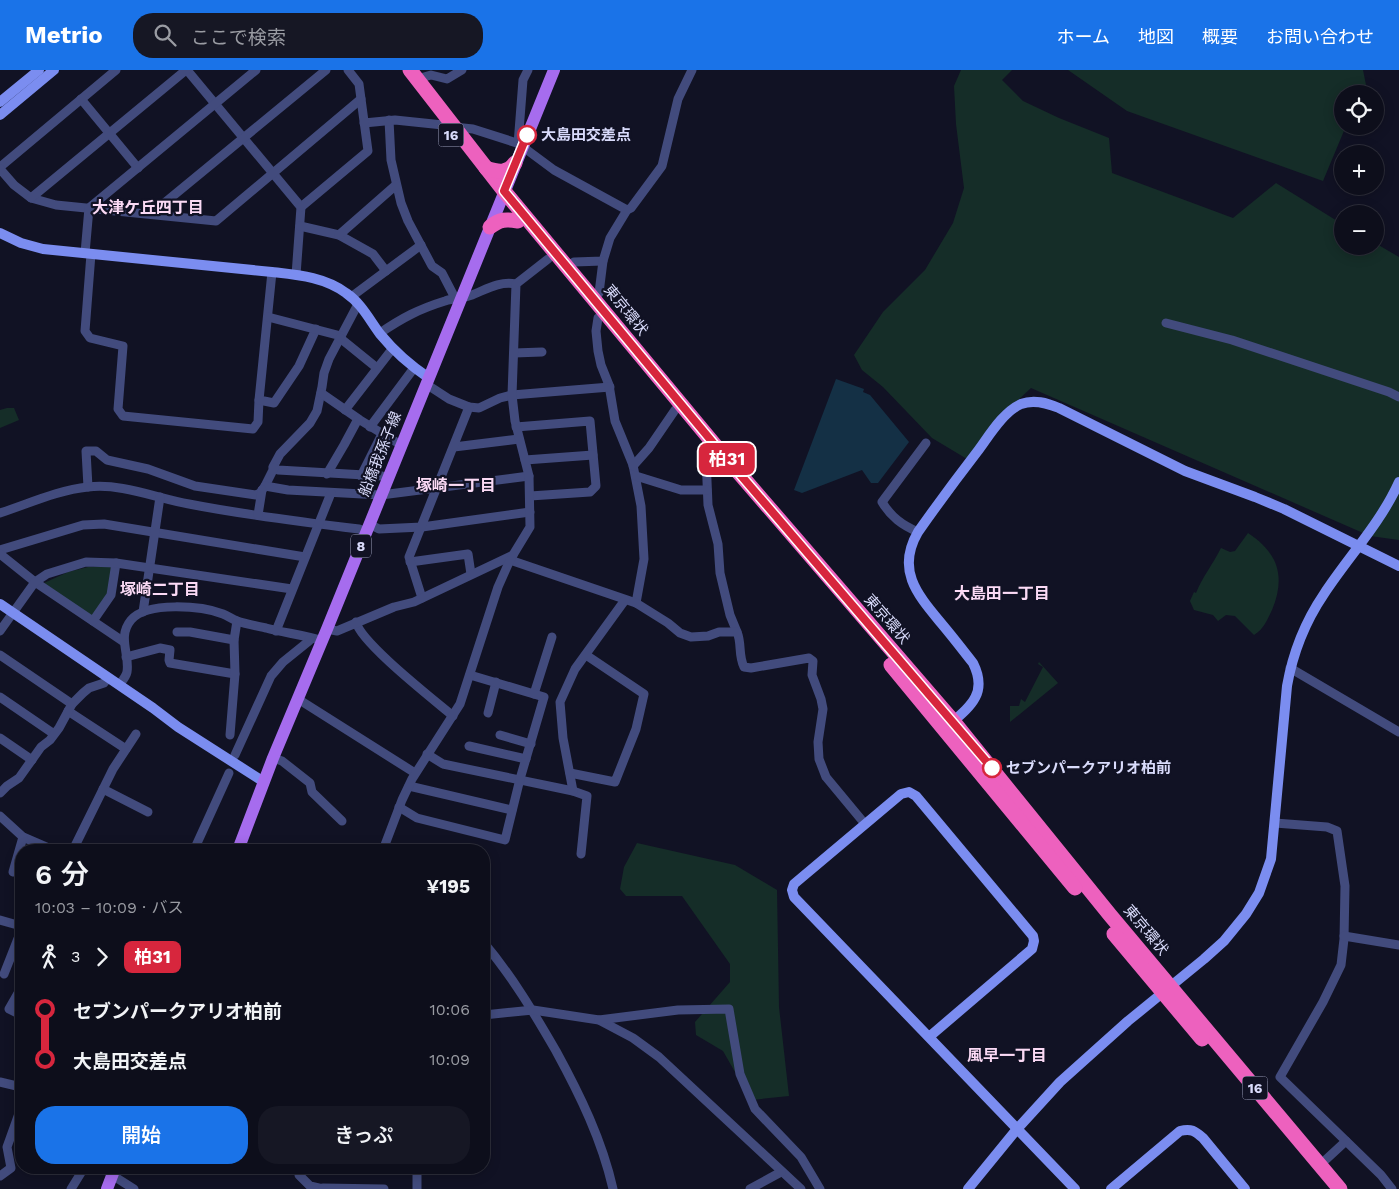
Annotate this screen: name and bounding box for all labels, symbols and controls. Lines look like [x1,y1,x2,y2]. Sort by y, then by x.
search box [133,13,483,58]
text: Metrio [25,21,103,49]
icon: search [151,21,179,49]
text: ここで検索 [191,26,286,49]
text: ホーム [1057,26,1110,47]
text: 地図 [1138,26,1174,47]
text: 概要 [1202,26,1238,47]
text: お問い合わせ [1266,26,1374,47]
map controls [1334,85,1384,255]
button: locate [1334,85,1384,135]
road number: 16 [438,124,464,146]
marker: 大島田交差点 [517,125,537,145]
place label: 大島田交差点 [541,126,631,144]
button: + [1334,145,1384,195]
district label: 大津ケ丘四丁目 [92,198,204,217]
button: − [1334,205,1384,255]
street label: 東京環状 [600,281,652,339]
street label: 船橋我孫子線 [355,409,405,499]
line badge: 柏31 [698,443,756,475]
text: 柏31 [709,448,745,469]
district label: 塚崎一丁目 [416,476,496,495]
road number: 8 [351,534,371,558]
district label: 塚崎二丁目 [120,580,200,599]
district label: 大島田一丁目 [954,584,1050,603]
street label: 東京環状 [861,590,913,648]
marker: セブンパークアリオ柏前 [982,758,1002,778]
place label: セブンパークアリオ柏前 [1006,759,1171,777]
text: 6 分 [35,858,89,891]
text: ¥195 [426,875,470,898]
text: 10:03 – 10:09 · バス [35,898,183,917]
street label: 東京環状 [1120,901,1172,959]
icon: walk [35,943,63,971]
icon: forward [88,943,116,971]
text: 柏31 [134,946,171,967]
text: 3 [71,947,80,966]
text: セブンパークアリオ柏前 [73,1000,282,1023]
text: 10:06 [429,1000,470,1019]
district label: 風早一丁目 [967,1046,1047,1065]
text: 大島田交差点 [73,1050,187,1073]
text: 10:09 [429,1050,470,1069]
road number: 16 [1242,1076,1268,1100]
button: 開始 [35,1106,248,1164]
button: きっぷ [258,1106,470,1164]

